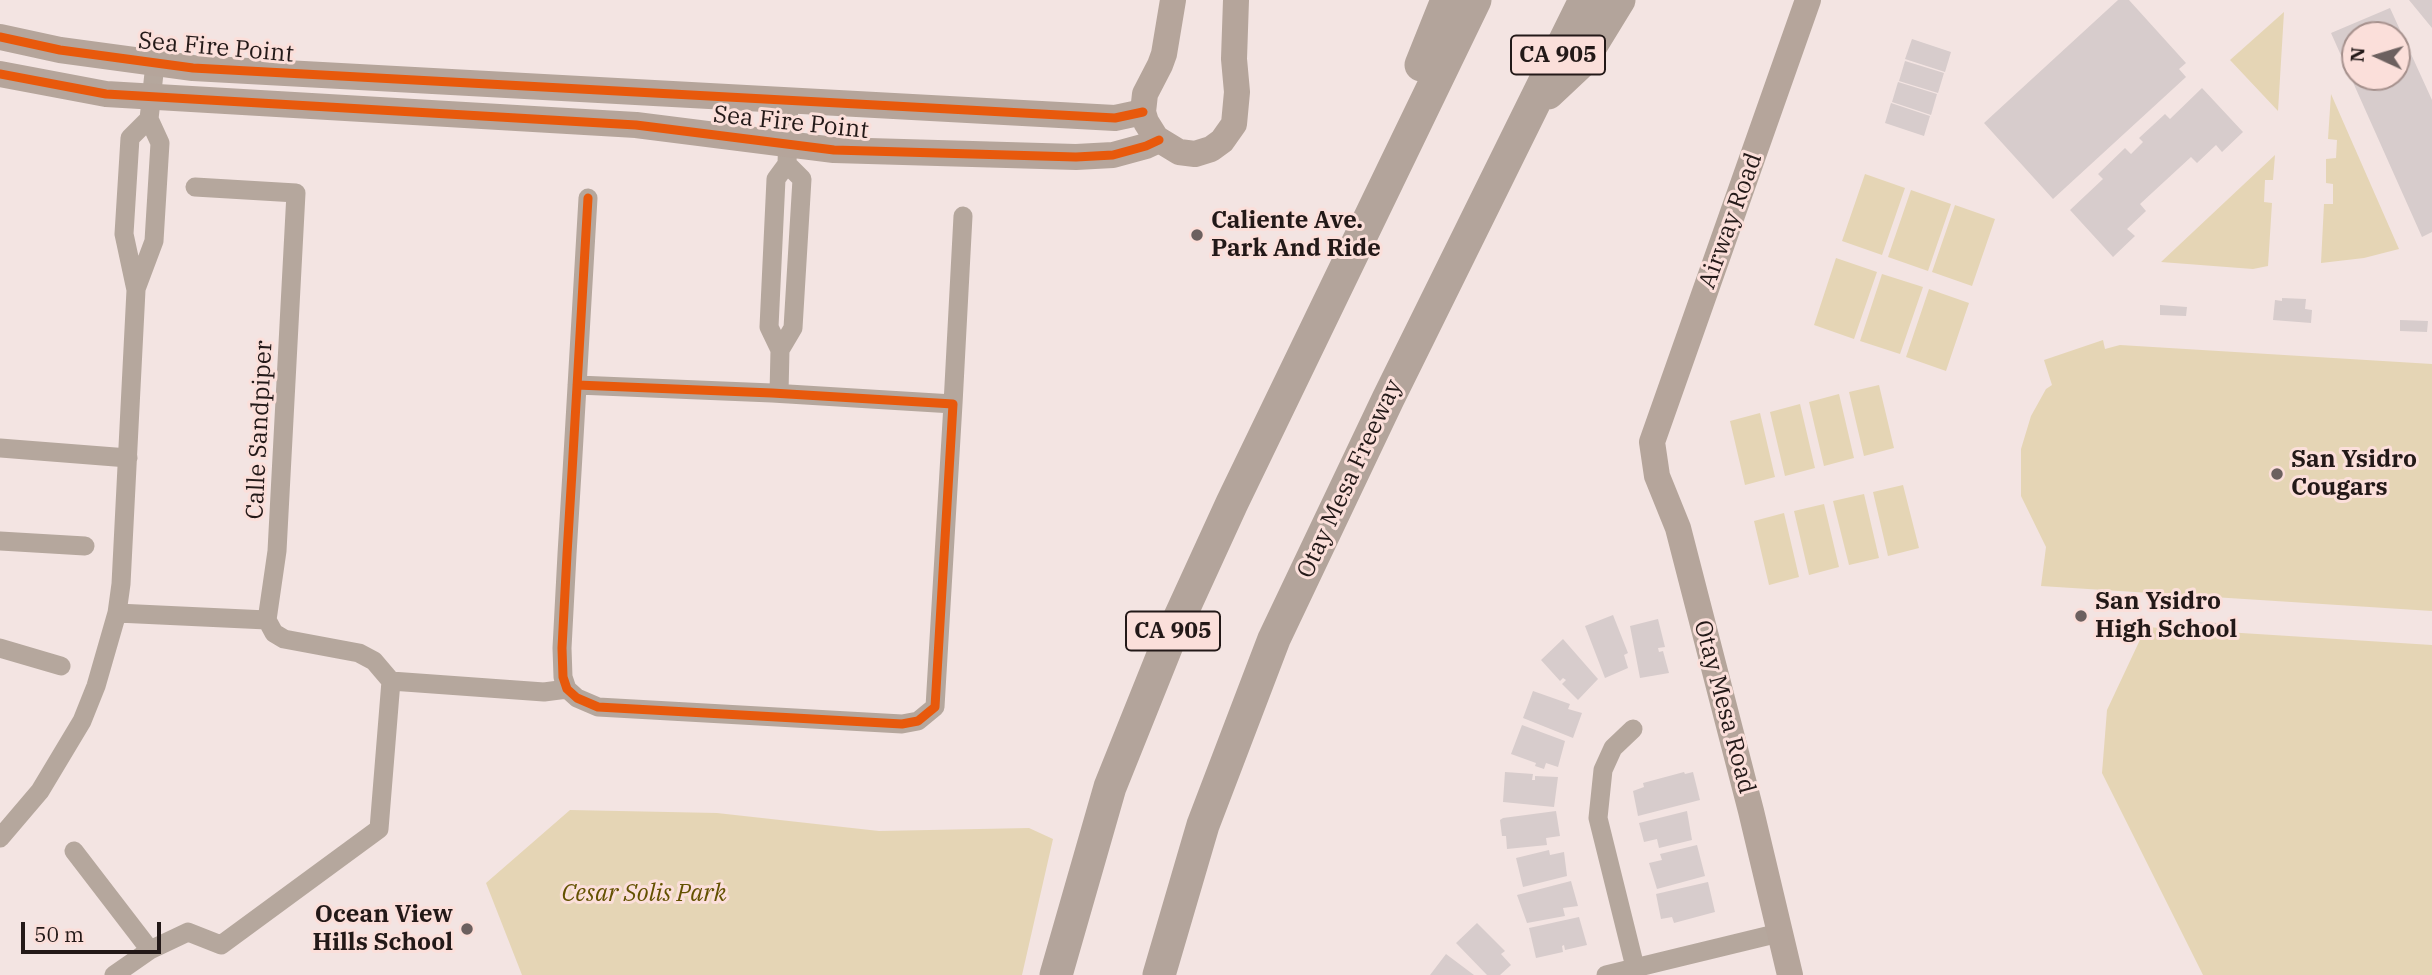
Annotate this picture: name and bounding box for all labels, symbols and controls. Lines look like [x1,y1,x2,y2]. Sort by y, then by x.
north arrow [2341,21,2411,91]
street label: Sea Fire Point [137,27,295,69]
road number: CA 905 [1511,36,1605,74]
text: N [2345,46,2370,63]
street label: Sea Fire Point [712,101,870,145]
street label: Airway Road [1693,149,1769,293]
place label: Caliente Ave. Park And Ride [1211,207,1381,263]
marker: Caliente Ave. Park And Ride [1189,227,1205,243]
street label: Calle Sandpiper [241,340,279,520]
street label: Otay Mesa Freeway [1291,375,1409,583]
place label: San Ysidro Cougars [2291,446,2417,502]
marker: San Ysidro Cougars [2269,466,2285,482]
place label: San Ysidro High School [2095,588,2237,644]
marker: San Ysidro High School [2073,608,2089,624]
road number: CA 905 [1126,611,1220,650]
street label: Otay Mesa Road [1687,617,1761,797]
park label: Cesar Solis Park [561,880,727,908]
place label: Ocean View Hills School [313,901,453,957]
scale bar [24,908,164,952]
text: 50 m [34,920,84,948]
marker: Ocean View Hills School [459,921,475,937]

